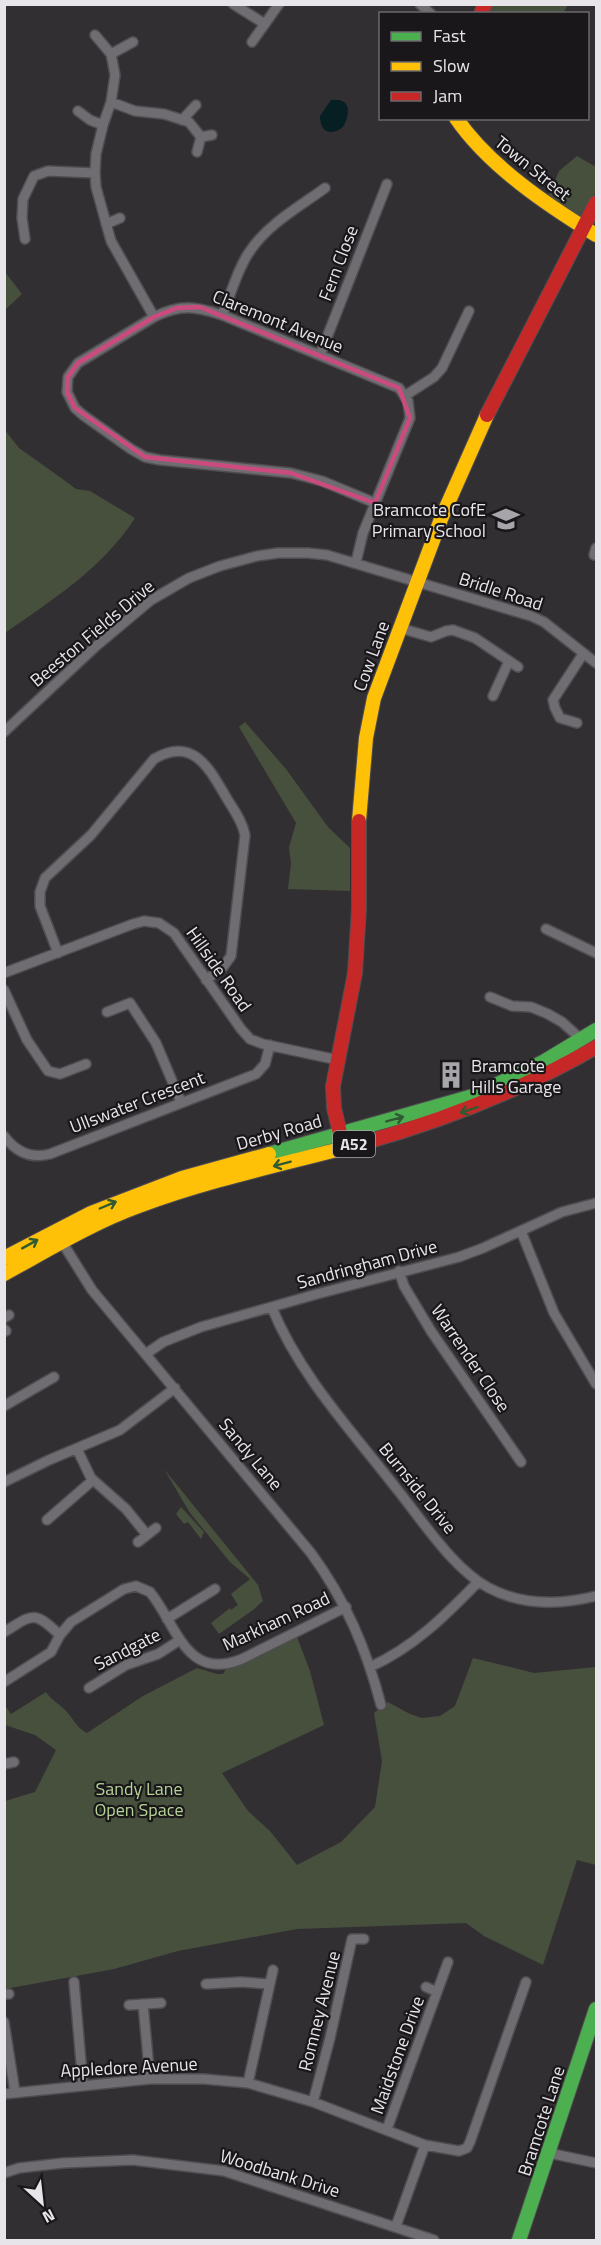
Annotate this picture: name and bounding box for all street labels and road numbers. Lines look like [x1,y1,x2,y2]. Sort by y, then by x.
street label: Town Street [489,129,577,208]
street label: Fern Close [311,221,365,305]
street label: Claremont Avenue [209,282,347,360]
street label: Bridle Road [455,565,547,617]
street label: Beeston Fields Drive [24,573,160,693]
street label: Cow Lane [346,617,396,695]
street label: Hillside Road [180,921,258,1017]
street label: Ullswater Crescent [66,1064,209,1140]
street label: Derby Road [233,1107,325,1157]
road number: A52 [333,1131,375,1157]
street label: Sandringham Drive [294,1232,440,1296]
street label: Warrender Close [425,1298,517,1418]
street label: Sandy Lane [213,1412,289,1496]
street label: Burnside Drive [373,1436,463,1540]
street label: Markham Road [218,1584,334,1658]
street label: Sandgate [89,1621,165,1677]
street label: Romney Avenue [291,1948,347,2074]
street label: Maidstone Drive [363,1992,431,2118]
street label: Appledore Avenue [60,2050,198,2084]
street label: Bramcote Lane [510,2062,572,2180]
street label: Woodbank Drive [217,2142,343,2204]

